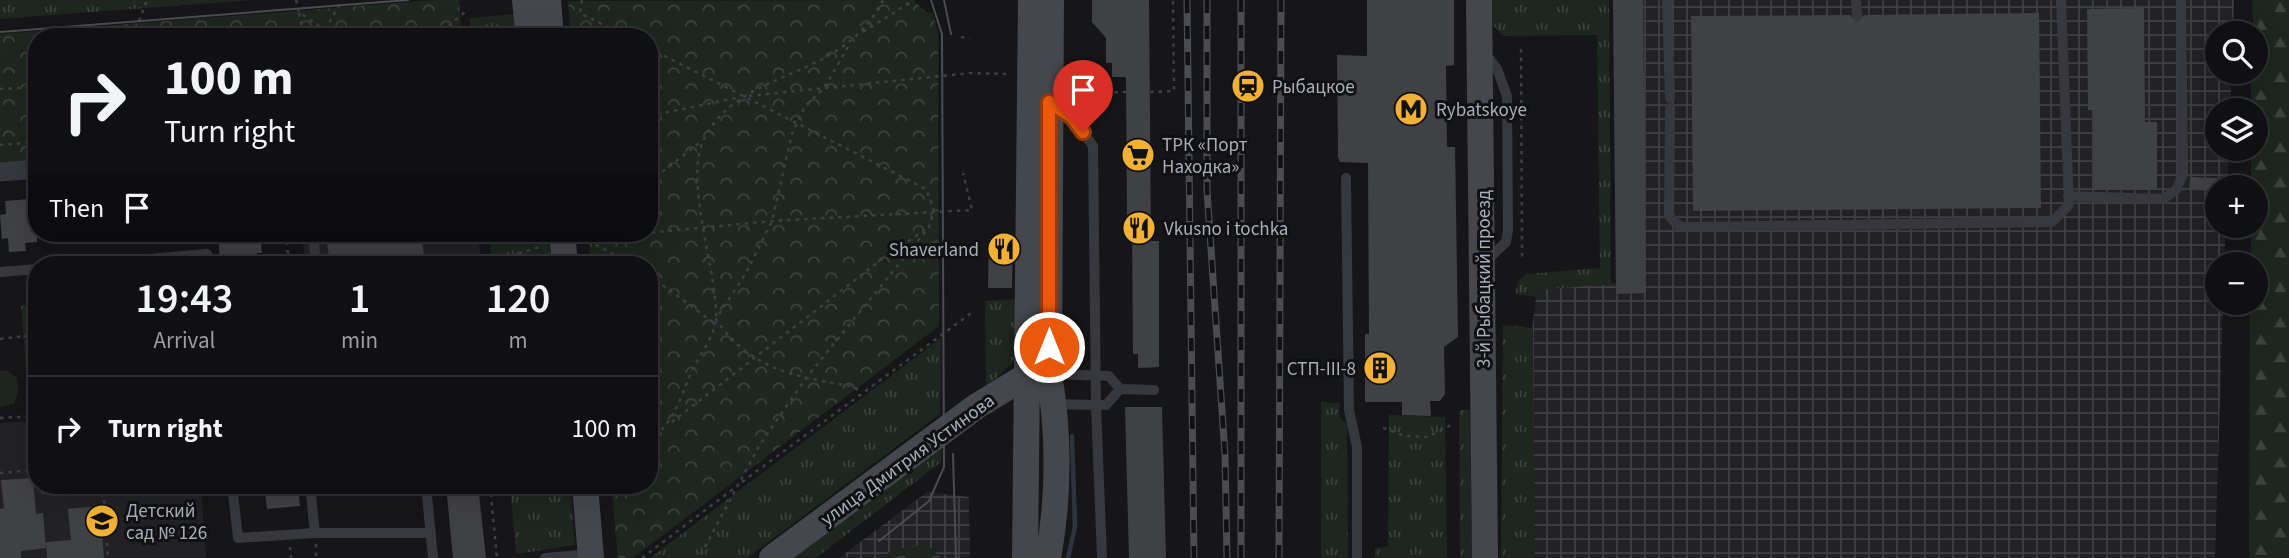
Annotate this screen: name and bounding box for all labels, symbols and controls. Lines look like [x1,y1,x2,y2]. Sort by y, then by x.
map controls [2205,21,2268,315]
button: search [2205,21,2268,84]
text: 100 m [164,44,293,114]
icon: right [49,56,140,147]
pin [1053,60,1113,132]
station icon: Рыбацкое [1229,67,1267,105]
icon: arrive [1064,71,1102,109]
place label: Рыбацкое [1272,74,1355,101]
metro station icon: Rybatskoye [1392,90,1430,128]
place label: Rybatskoye [1436,97,1527,124]
button: layers [2205,98,2268,161]
text: Turn right [164,109,295,155]
place label: ТРК «Порт Находка» [1162,132,1248,181]
supermarket icon: ТРК «Порт Находка» [1119,136,1157,174]
button: + [2205,175,2268,238]
icon: arrive [118,189,156,227]
text: Then [49,190,104,227]
street label: 3-й Рыбацкий проезд [1471,190,1498,368]
restaurant icon: Vkusno i tochka [1120,209,1158,247]
place label: Vkusno i tochka [1164,216,1288,243]
restaurant icon: Shaverland [985,230,1023,268]
place label: Shaverland [889,237,979,264]
button: − [2205,252,2268,315]
text: 19:43 [136,269,233,329]
text: 1 [349,269,370,329]
text: 120 [486,269,550,329]
position arrow [1012,310,1086,384]
text: Arrival [154,324,215,357]
text: min [341,324,378,357]
text: m [509,324,528,357]
building icon: СТП-III-8 [1361,349,1399,387]
place label: СТП-III-8 [1287,356,1356,383]
street label: улица Дмитрия Устинова [815,388,1001,533]
icon: right [49,410,87,448]
text: Turn right [108,410,223,447]
text: 100 m [571,410,637,447]
place label: Детский сад № 126 [126,498,207,547]
school or university icon: Детский сад № 126 [83,502,121,540]

